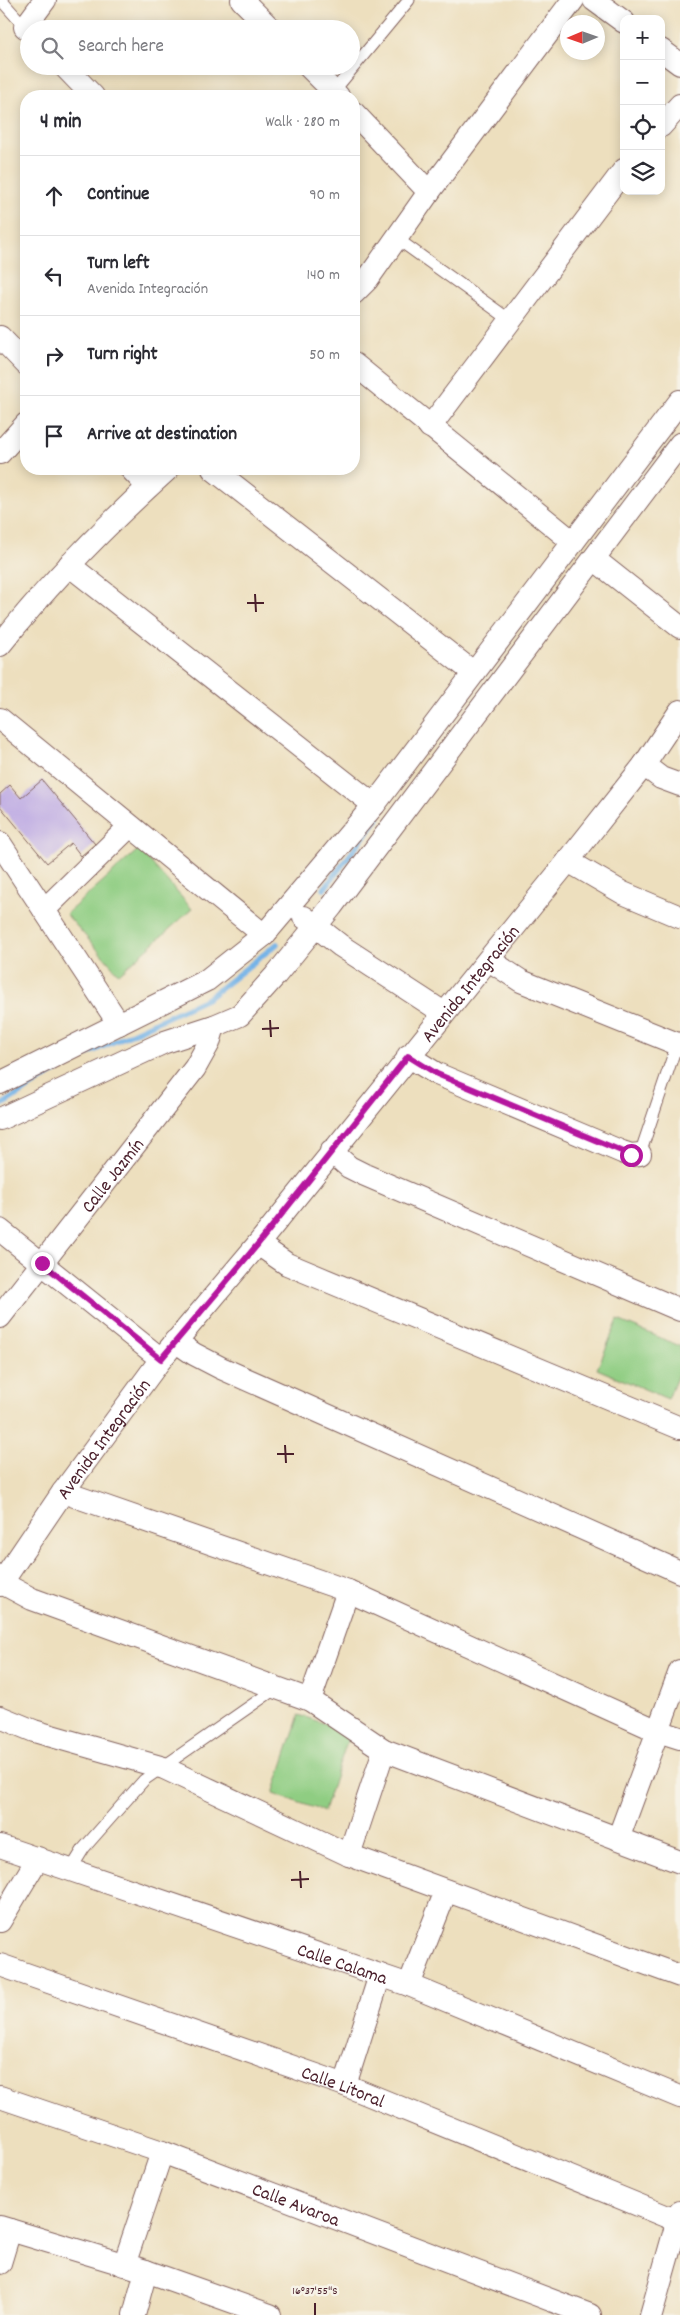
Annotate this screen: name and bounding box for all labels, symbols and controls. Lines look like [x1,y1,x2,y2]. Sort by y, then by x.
north arrow [560,15,605,60]
map controls [620,15,665,195]
button: + [620,15,665,60]
search box [20,20,360,75]
icon: search [38,34,66,62]
text: Search here [78,34,164,61]
button: − [620,60,665,105]
button: locate [620,105,665,150]
text: 4 min [40,108,82,138]
text: Walk · 280 m [265,111,340,134]
button: layers [620,150,665,195]
icon: ahead [40,182,68,210]
text: Continue [87,182,149,209]
text: 90 m [309,184,340,207]
text: Turn left [87,251,150,278]
icon: left [40,262,68,290]
text: 140 m [306,264,340,287]
text: Avenida Integración [87,278,208,301]
icon: right [40,342,68,370]
text: Turn right [87,342,158,369]
text: 50 m [309,344,340,367]
icon: arrive [40,422,68,450]
text: Arrive at destination [87,422,237,449]
street label: Avenida Integración [416,921,528,1049]
street label: Calle Jazmín [76,1133,152,1220]
route start [620,1144,643,1167]
route end [31,1252,54,1275]
street label: Avenida Integración [52,1374,159,1506]
street label: Calle Calama [293,1938,391,1994]
street label: Calle Litoral [297,2061,388,2117]
street label: Calle Avaroa [248,2178,344,2236]
text: 16°37'55"S [292,2283,338,2300]

